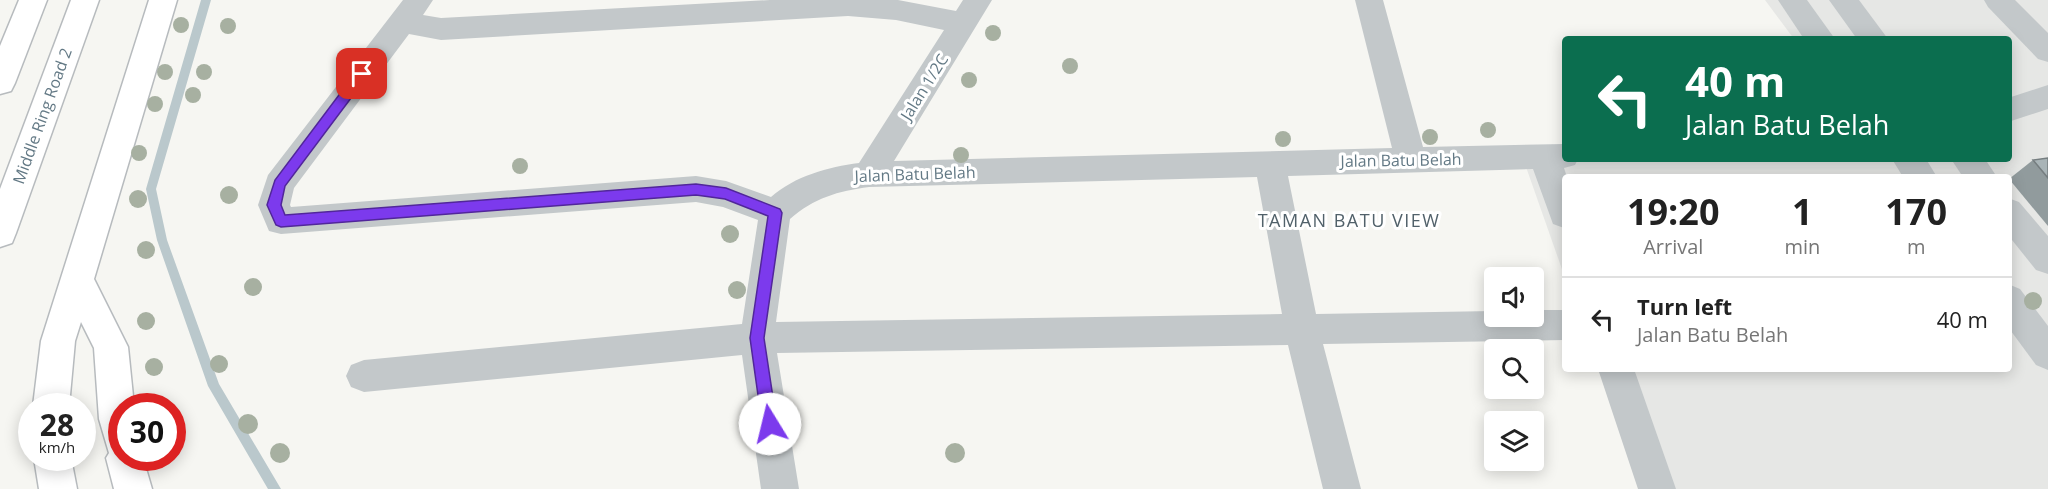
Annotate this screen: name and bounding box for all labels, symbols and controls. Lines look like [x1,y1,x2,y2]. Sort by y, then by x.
street label: Middle Ring Road 2 [7,45,77,187]
pin [336,48,387,99]
street label: Jalan 1/2C [894,50,953,126]
text: 40 m [1685,52,1785,109]
icon: arrive [345,57,378,90]
icon: left [1586,60,1664,138]
text: Jalan Batu Belah [1685,106,1889,143]
street label: Jalan Batu Belah [1338,148,1462,172]
street label: Jalan Batu Belah [852,161,976,187]
text: 19:20 [1627,187,1720,236]
text: 1 [1792,187,1813,236]
text: 170 [1885,187,1947,236]
district label: TAMAN BATU VIEW [1258,208,1440,232]
text: Arrival [1643,233,1703,260]
text: min [1784,233,1820,260]
text: m [1907,233,1925,260]
map controls [1484,267,1544,471]
button: sound [1484,267,1544,327]
text: Turn left [1637,291,1732,321]
icon: left [1586,303,1619,336]
text: 40 m [1937,304,1988,334]
text: Jalan Batu Belah [1637,321,1788,348]
button: search [1484,339,1544,399]
position arrow [738,392,802,456]
speed limit sign: 30 [108,393,186,471]
text: 28 [40,404,74,445]
button: layers [1484,411,1544,471]
text: km/h [39,437,75,457]

